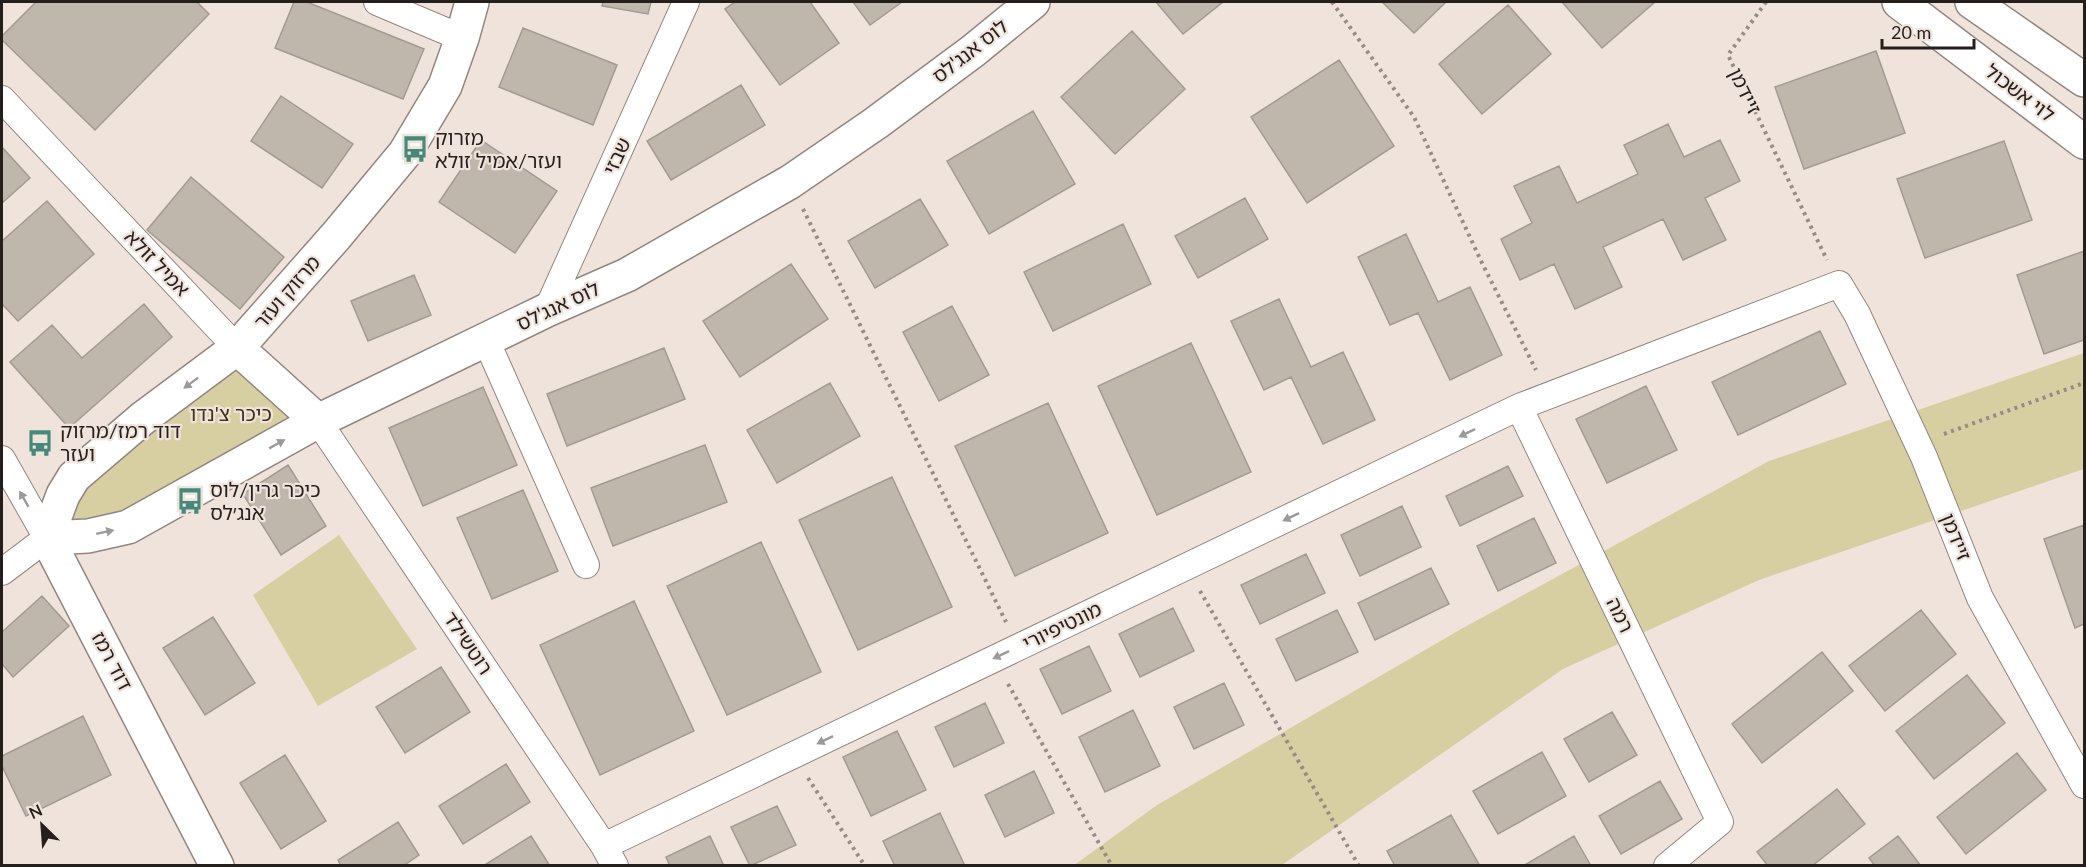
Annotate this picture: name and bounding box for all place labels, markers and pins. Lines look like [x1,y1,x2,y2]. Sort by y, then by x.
place label: מזרוק ועזר/אמיל זולא [435,125,562,172]
bus stop icon: מזרוק ועזר/אמיל זולא [400,134,430,164]
place label: דוד רמז/מרזוק ועזר [60,418,181,465]
bus stop icon: דוד רמז/מרזוק ועזר [25,428,55,458]
place label: כיכר גרין/לוס אנג׳לס [210,477,321,524]
bus stop icon: כיכר גרין/לוס אנג׳לס [175,486,205,516]

